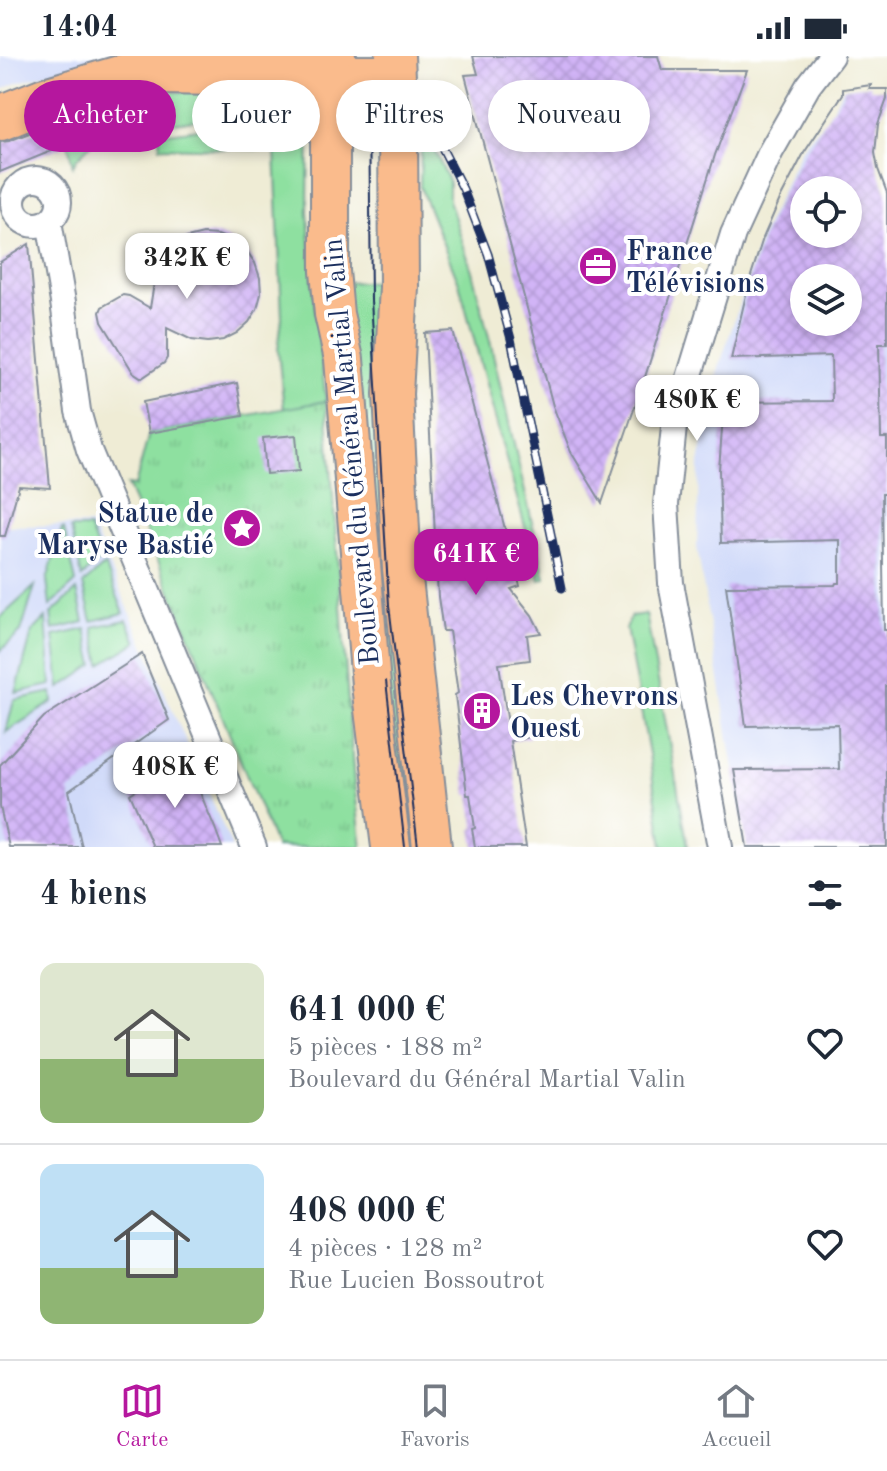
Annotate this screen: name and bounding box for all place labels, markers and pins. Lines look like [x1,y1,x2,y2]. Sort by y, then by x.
pin: 342K € [122,233,252,301]
place label: France Télévisions [626,239,765,299]
office icon: France Télévisions [577,245,619,287]
pin: 480K € [632,375,762,443]
place label: Statue de Maryse Bastié [37,501,214,561]
place icon: Statue de Maryse Bastié [221,507,263,549]
pin: 641K € [411,529,541,597]
place label: Les Chevrons Ouest [510,684,678,744]
building icon: Les Chevrons Ouest [461,690,503,732]
pin: 408K € [110,742,240,810]

